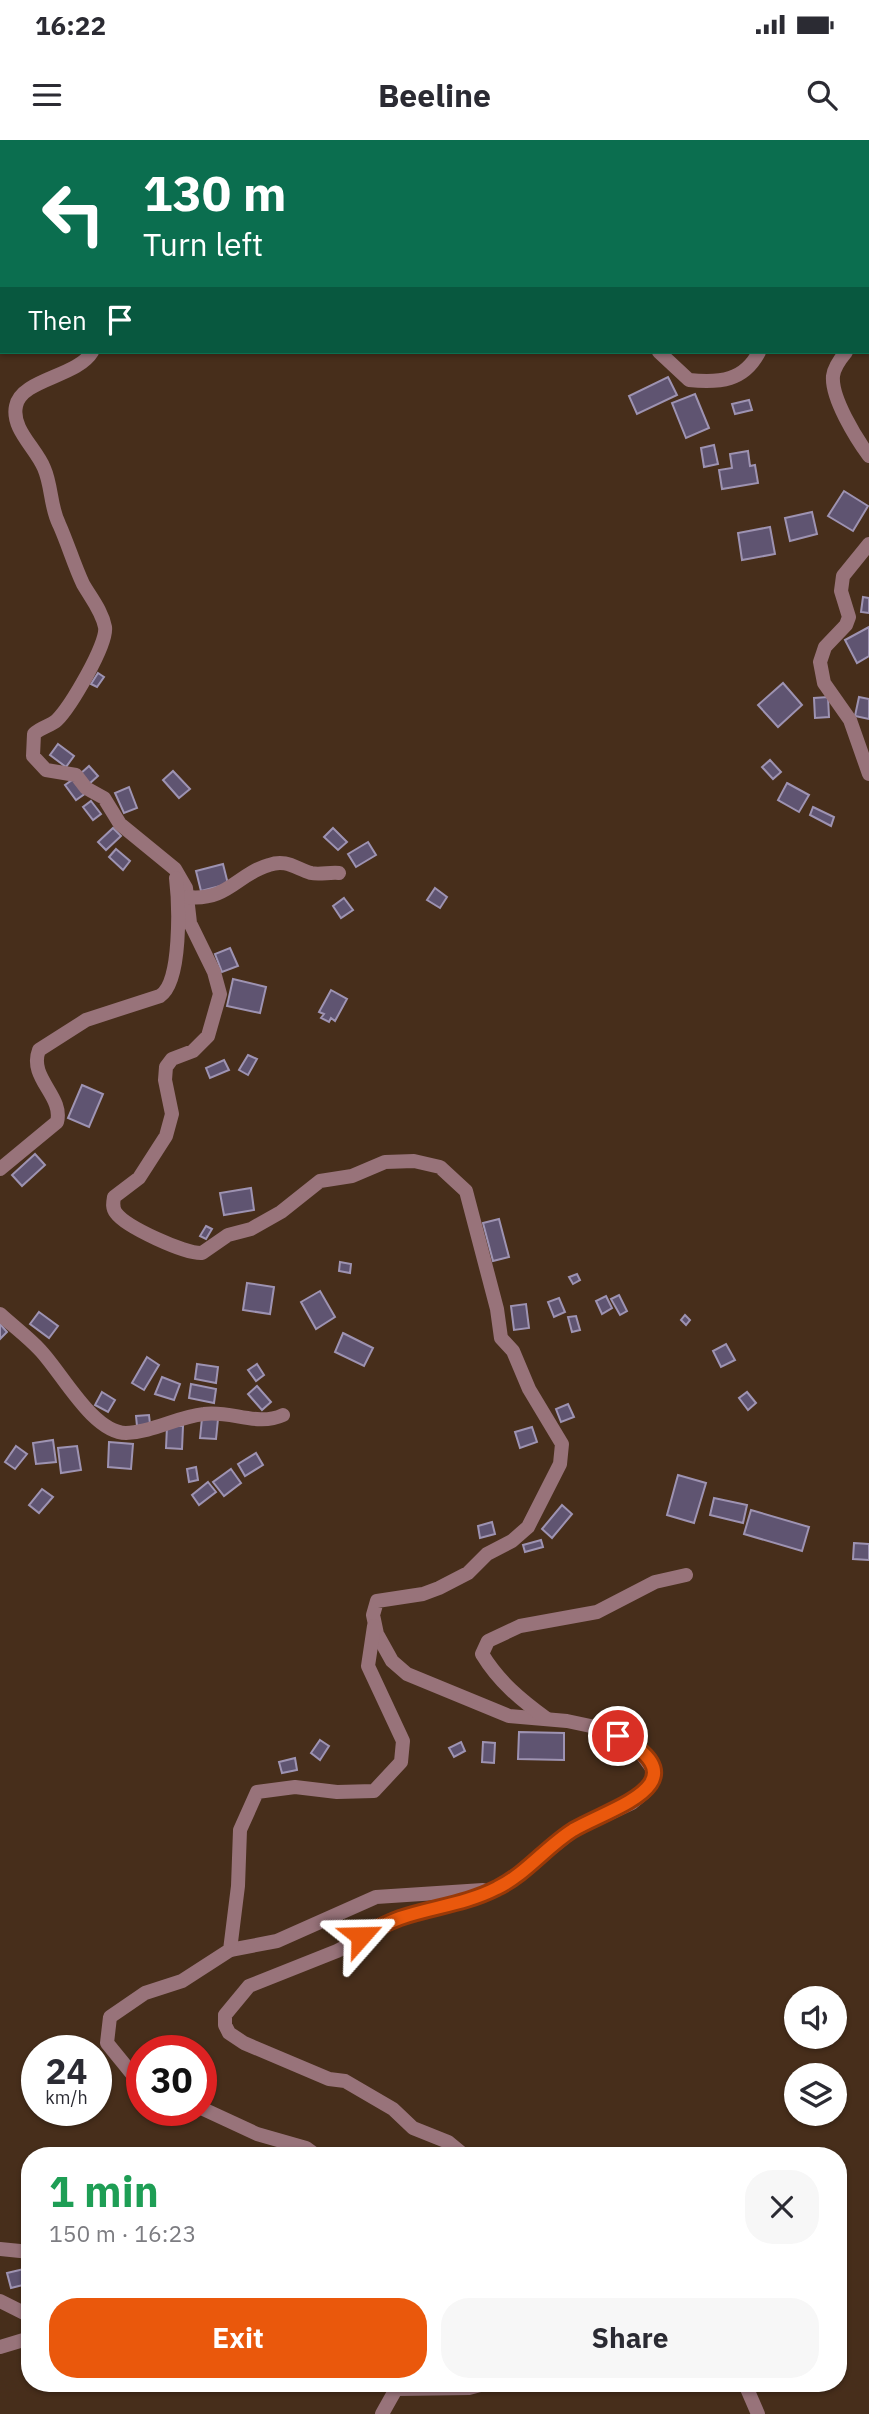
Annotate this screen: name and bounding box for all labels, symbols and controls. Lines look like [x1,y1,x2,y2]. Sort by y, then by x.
text: 16:22 [35,8,106,42]
text: Beeline [378,74,491,116]
icon: menu [28,76,66,114]
icon: search [803,76,841,114]
text: 130 m [143,161,287,224]
icon: left [28,168,119,259]
text: Turn left [143,223,263,265]
icon: arrive [101,301,139,339]
text: Then [28,303,87,337]
pin [588,1706,648,1766]
icon: arrive [599,1717,637,1755]
position arrow [324,1899,398,1973]
map controls [784,1986,847,2126]
button: sound [784,1986,847,2049]
speed limit sign: 30 [126,2035,217,2126]
text: 24 [45,2048,88,2094]
button: layers [784,2063,847,2126]
text: km/h [45,2086,88,2109]
text: 1 min [49,2164,159,2219]
button: close [745,2170,819,2244]
text: 150 m · 16:23 [49,2218,196,2248]
button: Exit [49,2298,427,2378]
button: Share [441,2298,819,2378]

